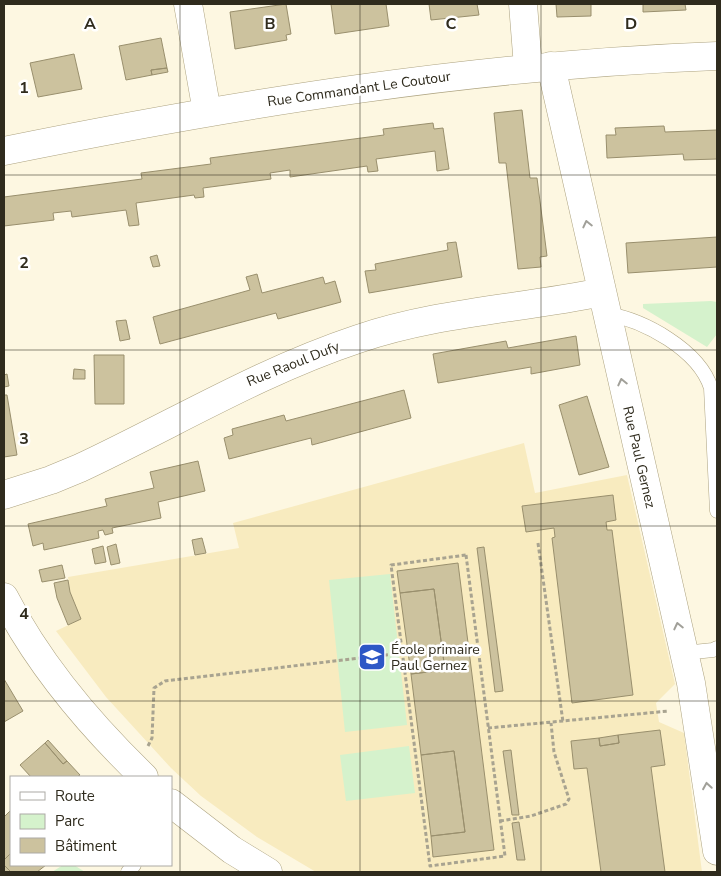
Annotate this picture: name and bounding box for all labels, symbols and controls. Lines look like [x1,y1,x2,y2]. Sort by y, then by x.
text: A [84,13,96,35]
text: B [264,13,276,35]
text: C [446,13,457,35]
text: D [625,13,637,35]
street label: Rue Commandant Le Coutour [266,67,452,111]
text: 1 [19,77,29,99]
one-way arrow [582,219,592,228]
text: 2 [19,252,29,274]
street label: Rue Raoul Dufy [244,336,343,391]
one-way arrow [617,378,628,387]
street label: Rue Paul Gernez [618,404,660,510]
text: 3 [19,428,29,450]
text: 4 [19,603,29,625]
one-way arrow [673,621,684,630]
place label: École primaire Paul Gernez [391,640,480,675]
school or university icon: École primaire Paul Gernez [357,642,387,672]
legend [10,776,172,866]
one-way arrow [702,781,712,790]
text: Route [55,786,95,806]
text: Parc [55,811,84,831]
text: Bâtiment [55,836,117,856]

